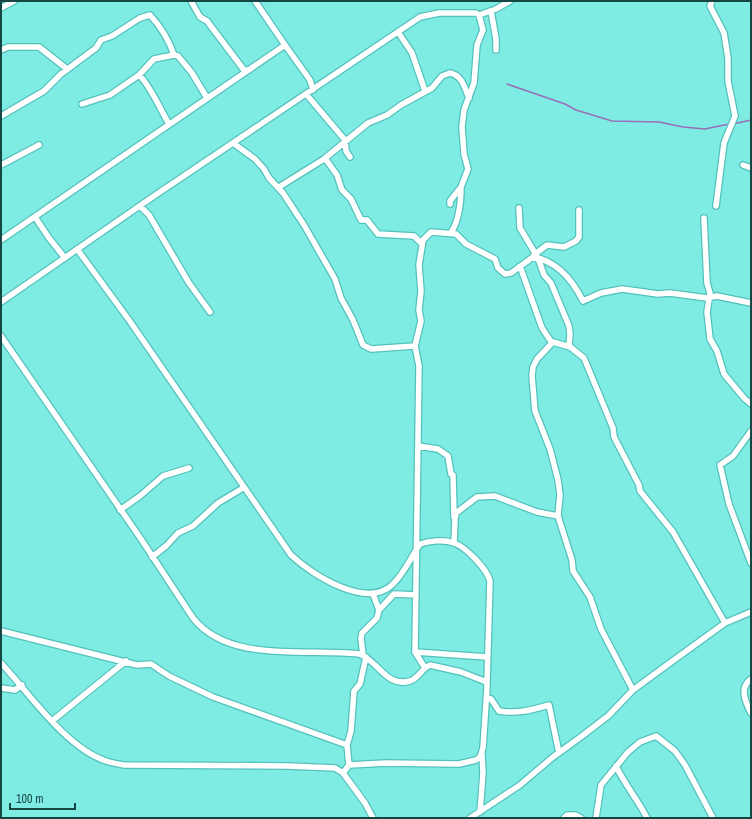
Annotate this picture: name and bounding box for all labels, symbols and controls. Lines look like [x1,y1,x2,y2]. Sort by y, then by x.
scale bar [10,785,75,811]
text: 100 m [16,791,43,807]

